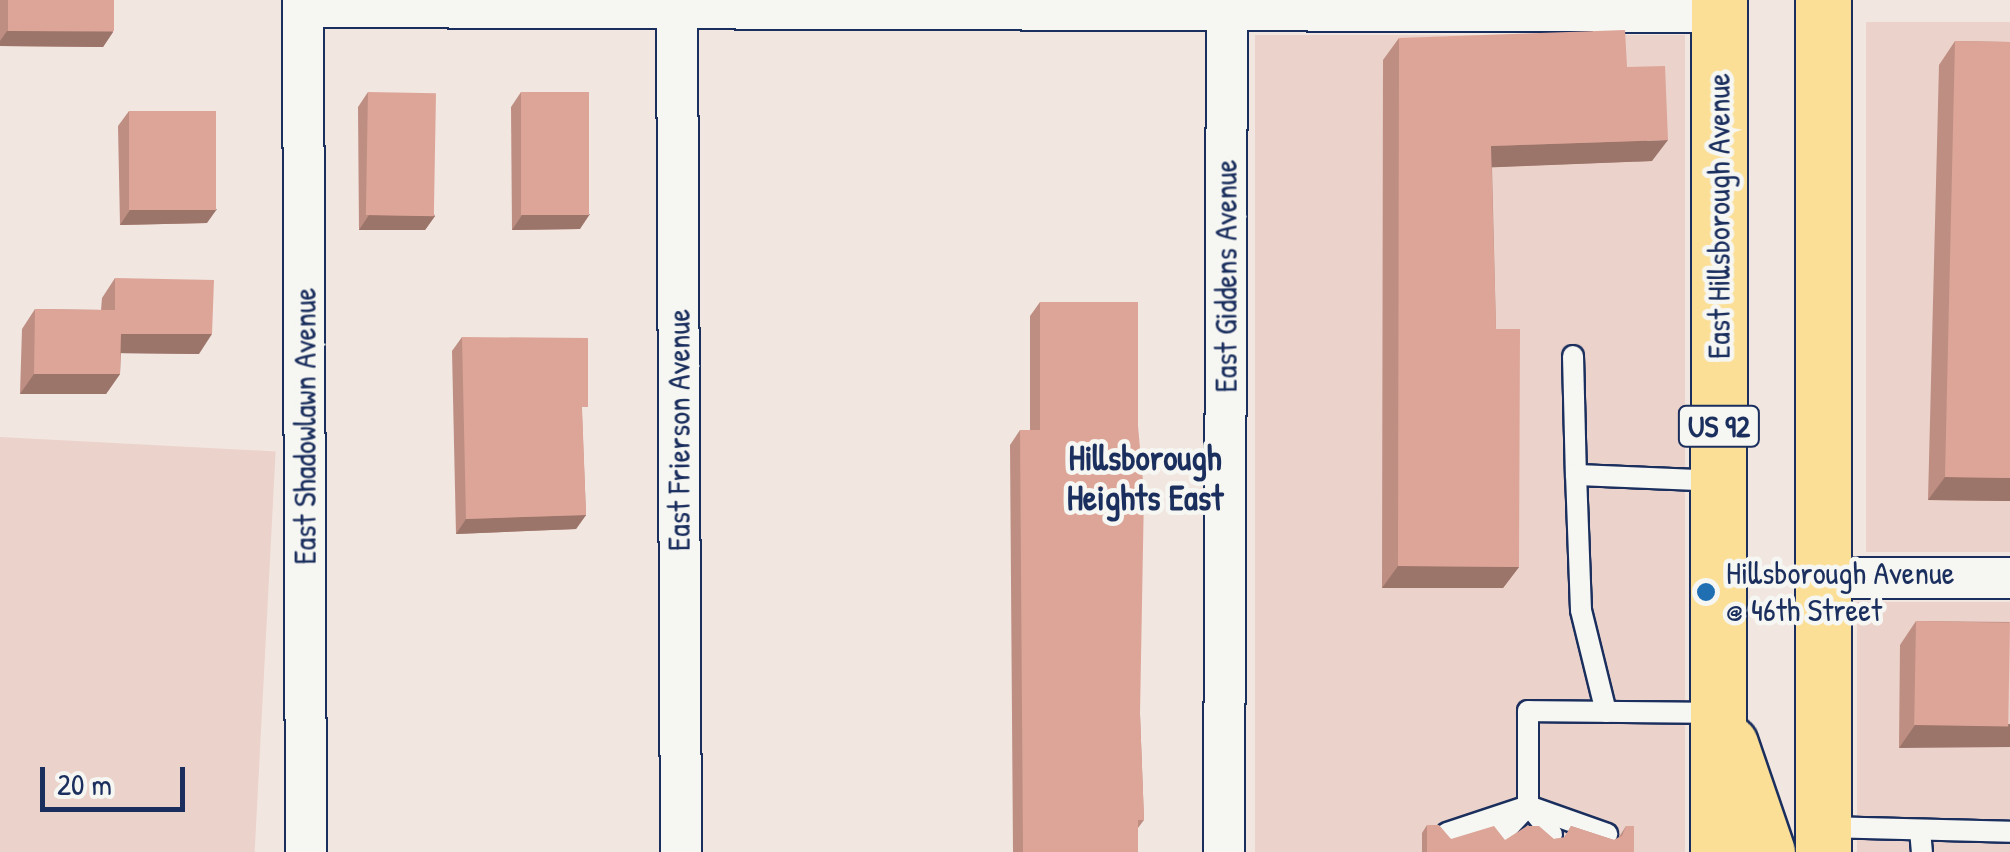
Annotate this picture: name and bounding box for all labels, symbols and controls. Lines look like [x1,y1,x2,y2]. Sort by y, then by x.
street label: East Hillsborough Avenue [1700,73,1738,359]
street label: East Giddens Avenue [1207,160,1245,392]
street label: East Shadowlawn Avenue [286,287,324,565]
street label: East Frierson Avenue [660,309,698,551]
road number: US 92 [1676,401,1762,451]
district label: Hillsborough Heights East [1067,437,1223,519]
place label: Hillsborough Avenue @ 46th Street [1726,555,1955,630]
marker: Hillsborough Avenue @ 46th Street [1695,581,1717,603]
scale bar [45,747,190,809]
text: 20 m [57,764,112,804]

